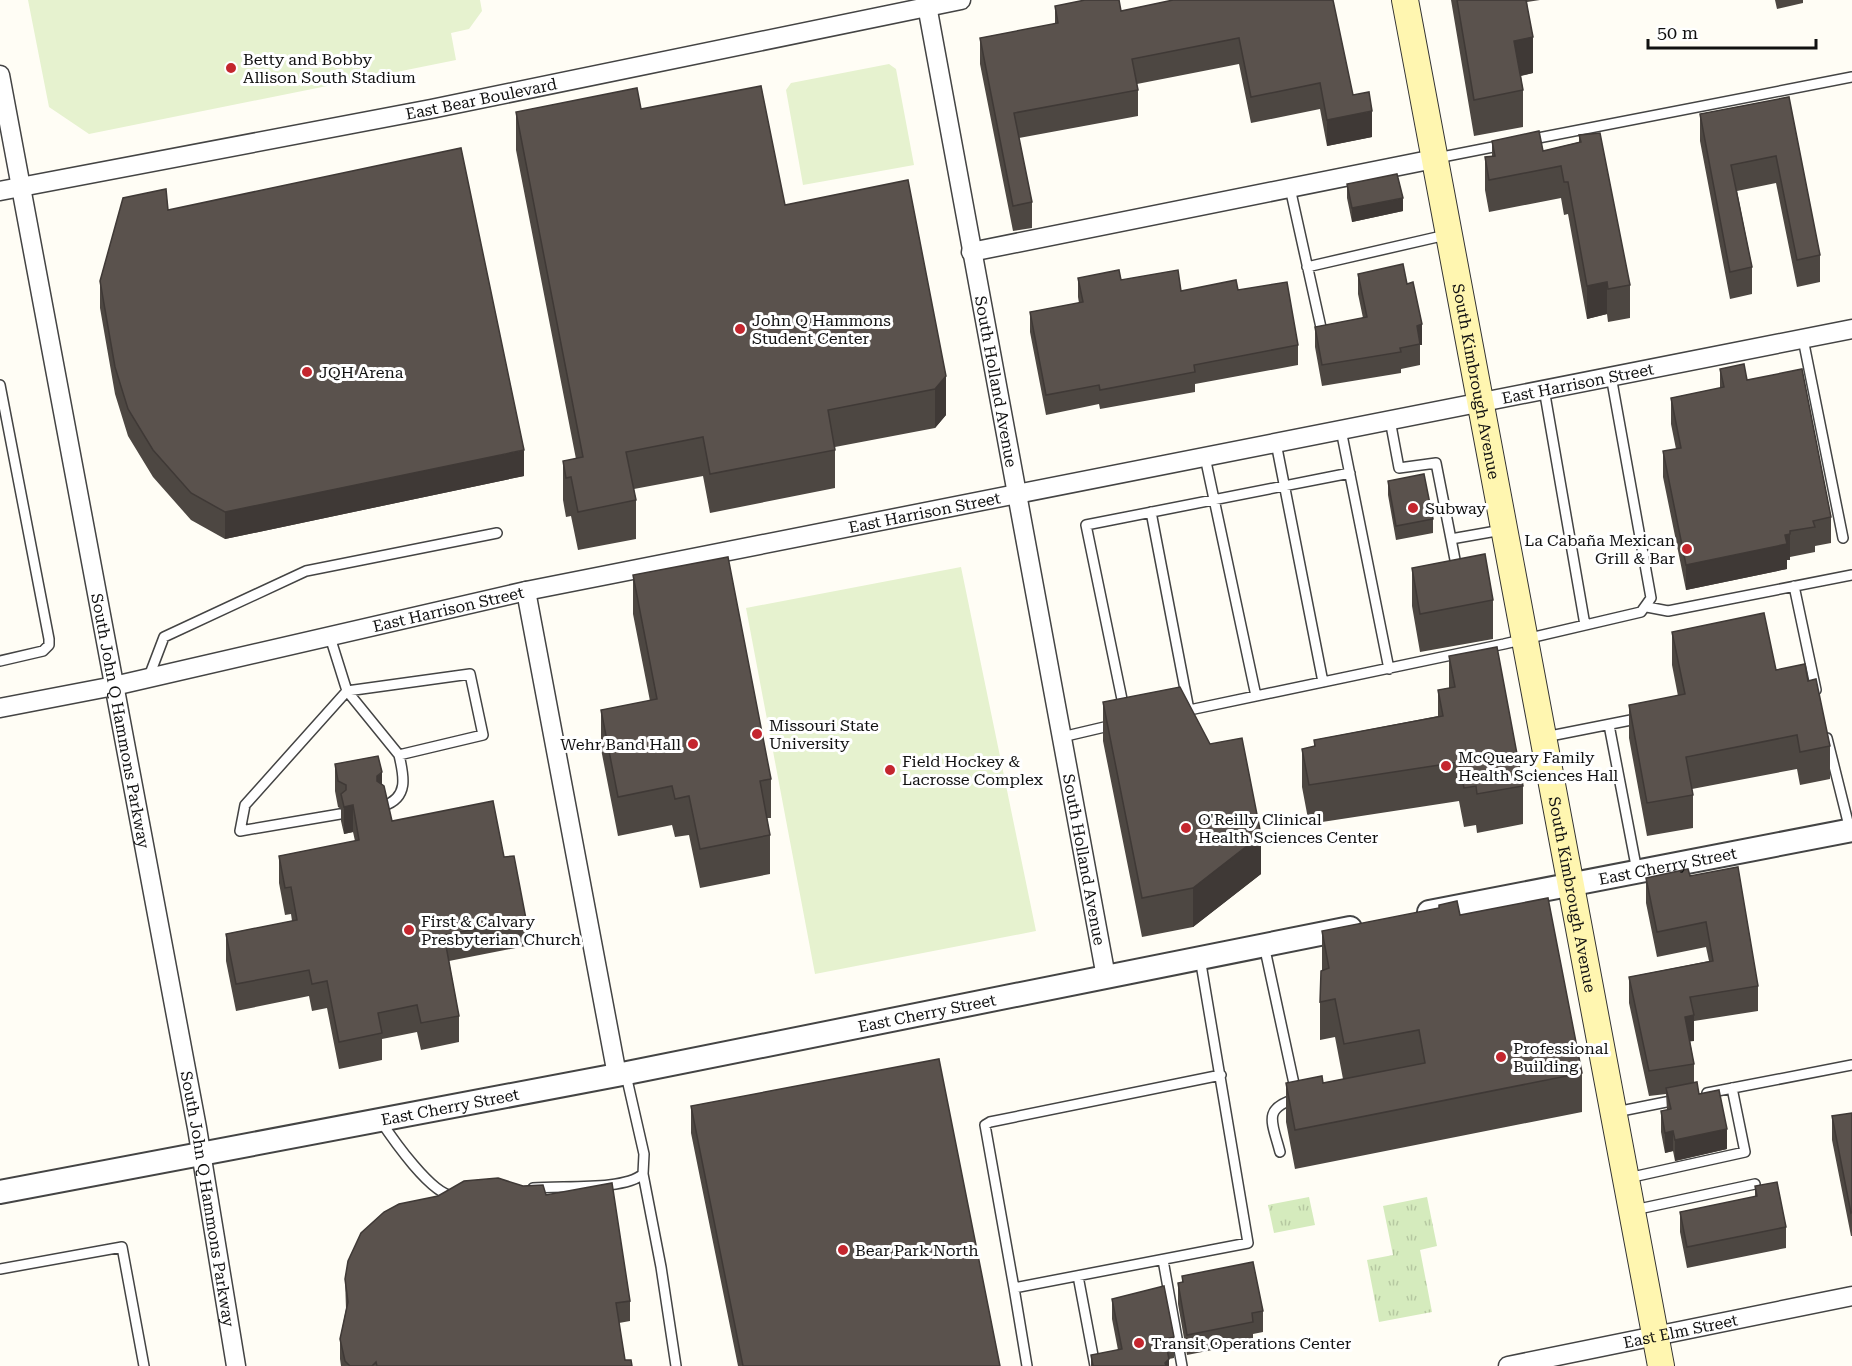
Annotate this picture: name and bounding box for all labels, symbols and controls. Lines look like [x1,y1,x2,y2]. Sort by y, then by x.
scale bar [1648,12,1816,50]
text: 50 m [1657,22,1698,43]
place label: Betty and Bobby Allison South Stadium [243,50,416,87]
marker: Betty and Bobby Allison South Stadium [224,61,238,75]
street label: East Bear Boulevard [404,74,559,124]
street label: South Kimbrough Avenue [1448,282,1504,481]
street label: South Holland Avenue [971,294,1021,469]
place label: John Q Hammons Student Center [752,311,891,348]
marker: John Q Hammons Student Center [733,322,747,336]
street label: East Harrison Street [1500,359,1656,408]
place label: JQH Arena [319,363,404,382]
marker: JQH Arena [300,365,314,379]
street label: East Harrison Street [847,488,1002,537]
place label: Subway [1425,499,1486,518]
marker: Subway [1406,501,1420,515]
place label: La Cabaña Mexican Grill & Bar [1524,531,1675,568]
marker: La Cabaña Mexican Grill & Bar [1680,542,1694,556]
street label: East Harrison Street [371,583,526,636]
street label: South John Q Hammons Parkway [87,592,154,851]
place label: Missouri State University [769,716,879,753]
marker: Missouri State University [750,727,764,741]
place label: Wehr Band Hall [560,735,681,754]
marker: Wehr Band Hall [686,737,700,751]
place label: McQueary Family Health Sciences Hall [1458,748,1618,785]
place label: Field Hockey & Lacrosse Complex [902,752,1044,789]
marker: McQueary Family Health Sciences Hall [1439,759,1453,773]
marker: Field Hockey & Lacrosse Complex [883,763,897,777]
street label: South Holland Avenue [1059,772,1109,947]
street label: South Kimbrough Avenue [1544,795,1600,994]
place label: O'Reilly Clinical Health Sciences Center [1198,810,1379,847]
marker: O'Reilly Clinical Health Sciences Center [1179,821,1193,835]
street label: East Cherry Street [1597,844,1738,889]
place label: First & Calvary Presbyterian Church [421,912,581,949]
marker: First & Calvary Presbyterian Church [402,923,416,937]
street label: East Cherry Street [856,990,998,1036]
place label: Professional Building [1513,1039,1608,1076]
marker: Professional Building [1494,1050,1508,1064]
street label: South John Q Hammons Parkway [177,1069,239,1329]
street label: East Cherry Street [379,1085,521,1130]
place label: Bear Park North [855,1241,979,1260]
marker: Bear Park North [836,1243,850,1257]
street label: East Elm Street [1622,1310,1740,1352]
place label: Transit Operations Center [1151,1334,1352,1353]
marker: Transit Operations Center [1132,1336,1146,1350]

